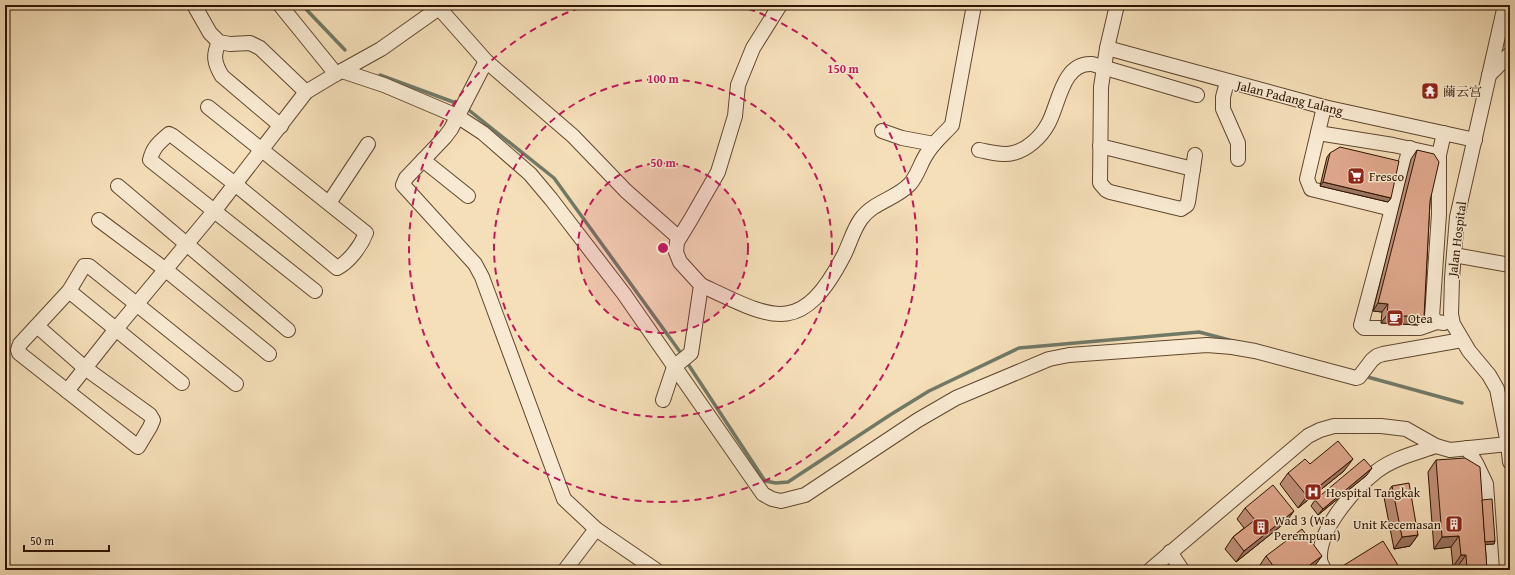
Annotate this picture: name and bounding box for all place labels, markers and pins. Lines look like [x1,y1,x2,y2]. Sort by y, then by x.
temple icon: 繭云宫 [1420,81,1440,101]
place label: 繭云宫 [1443,82,1482,101]
supermarket icon: Fresco [1346,166,1366,186]
place label: Fresco [1369,167,1405,186]
centre of rings [656,241,670,255]
cafe icon: Otea [1385,308,1405,328]
place label: Otea [1408,309,1434,328]
hospital icon: Hospital Tangkak [1303,482,1323,502]
place label: Hospital Tangkak [1326,483,1421,502]
place label: Wad 3 (Was Perempuan) [1274,511,1341,545]
building icon: Unit Kecemasan [1444,514,1464,534]
place label: Unit Kecemasan [1353,515,1442,534]
building icon: Wad 3 (Was Perempuan) [1251,517,1271,537]

